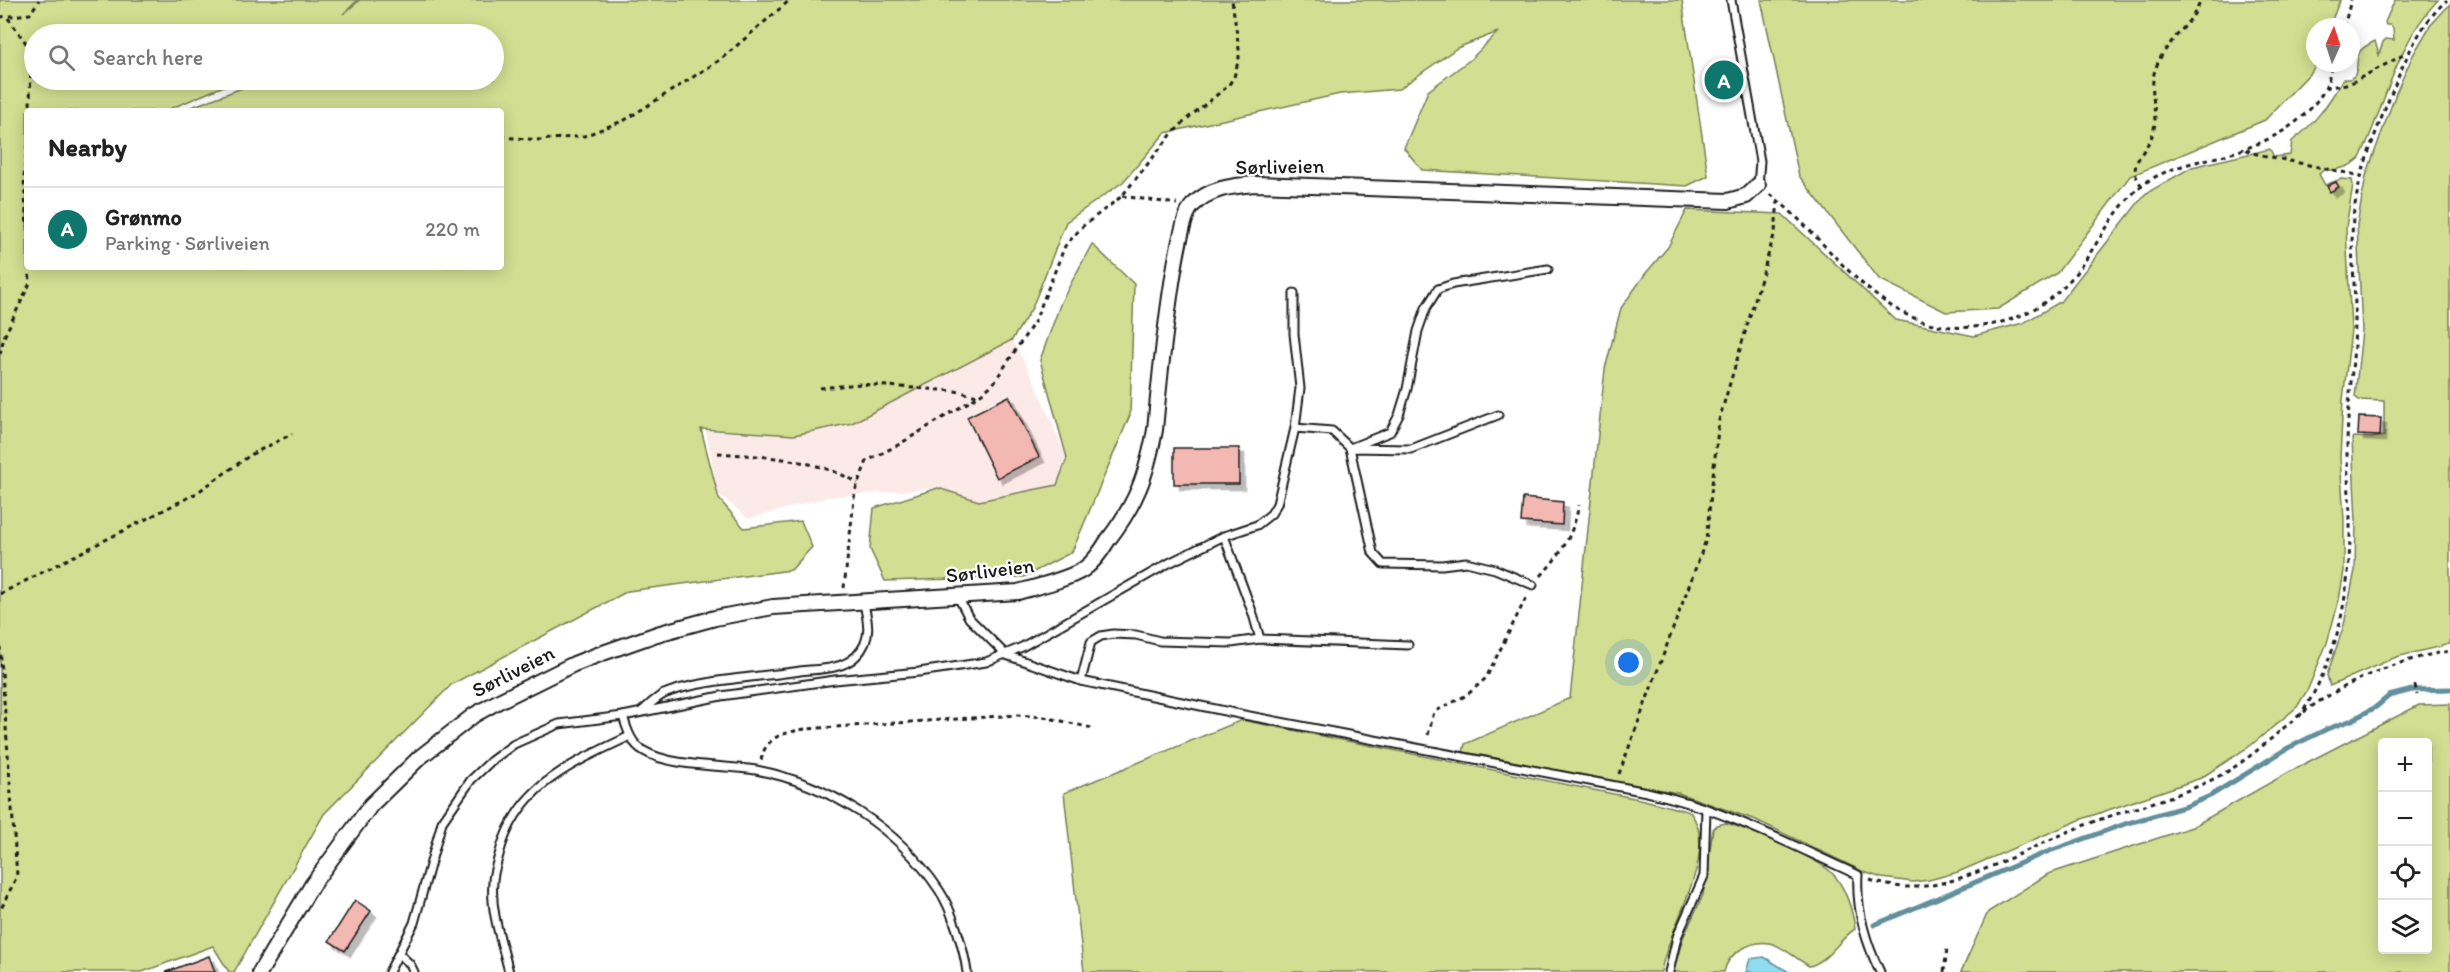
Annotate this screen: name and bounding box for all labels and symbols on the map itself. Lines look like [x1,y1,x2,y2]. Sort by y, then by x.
north arrow [2306,18,2360,72]
pin: A [1704,58,1744,103]
street label: Sørliveien [1235,153,1325,179]
street label: Sørliveien [944,552,1036,588]
street label: Sørliveien [468,640,558,702]
your location [1614,648,1643,677]

